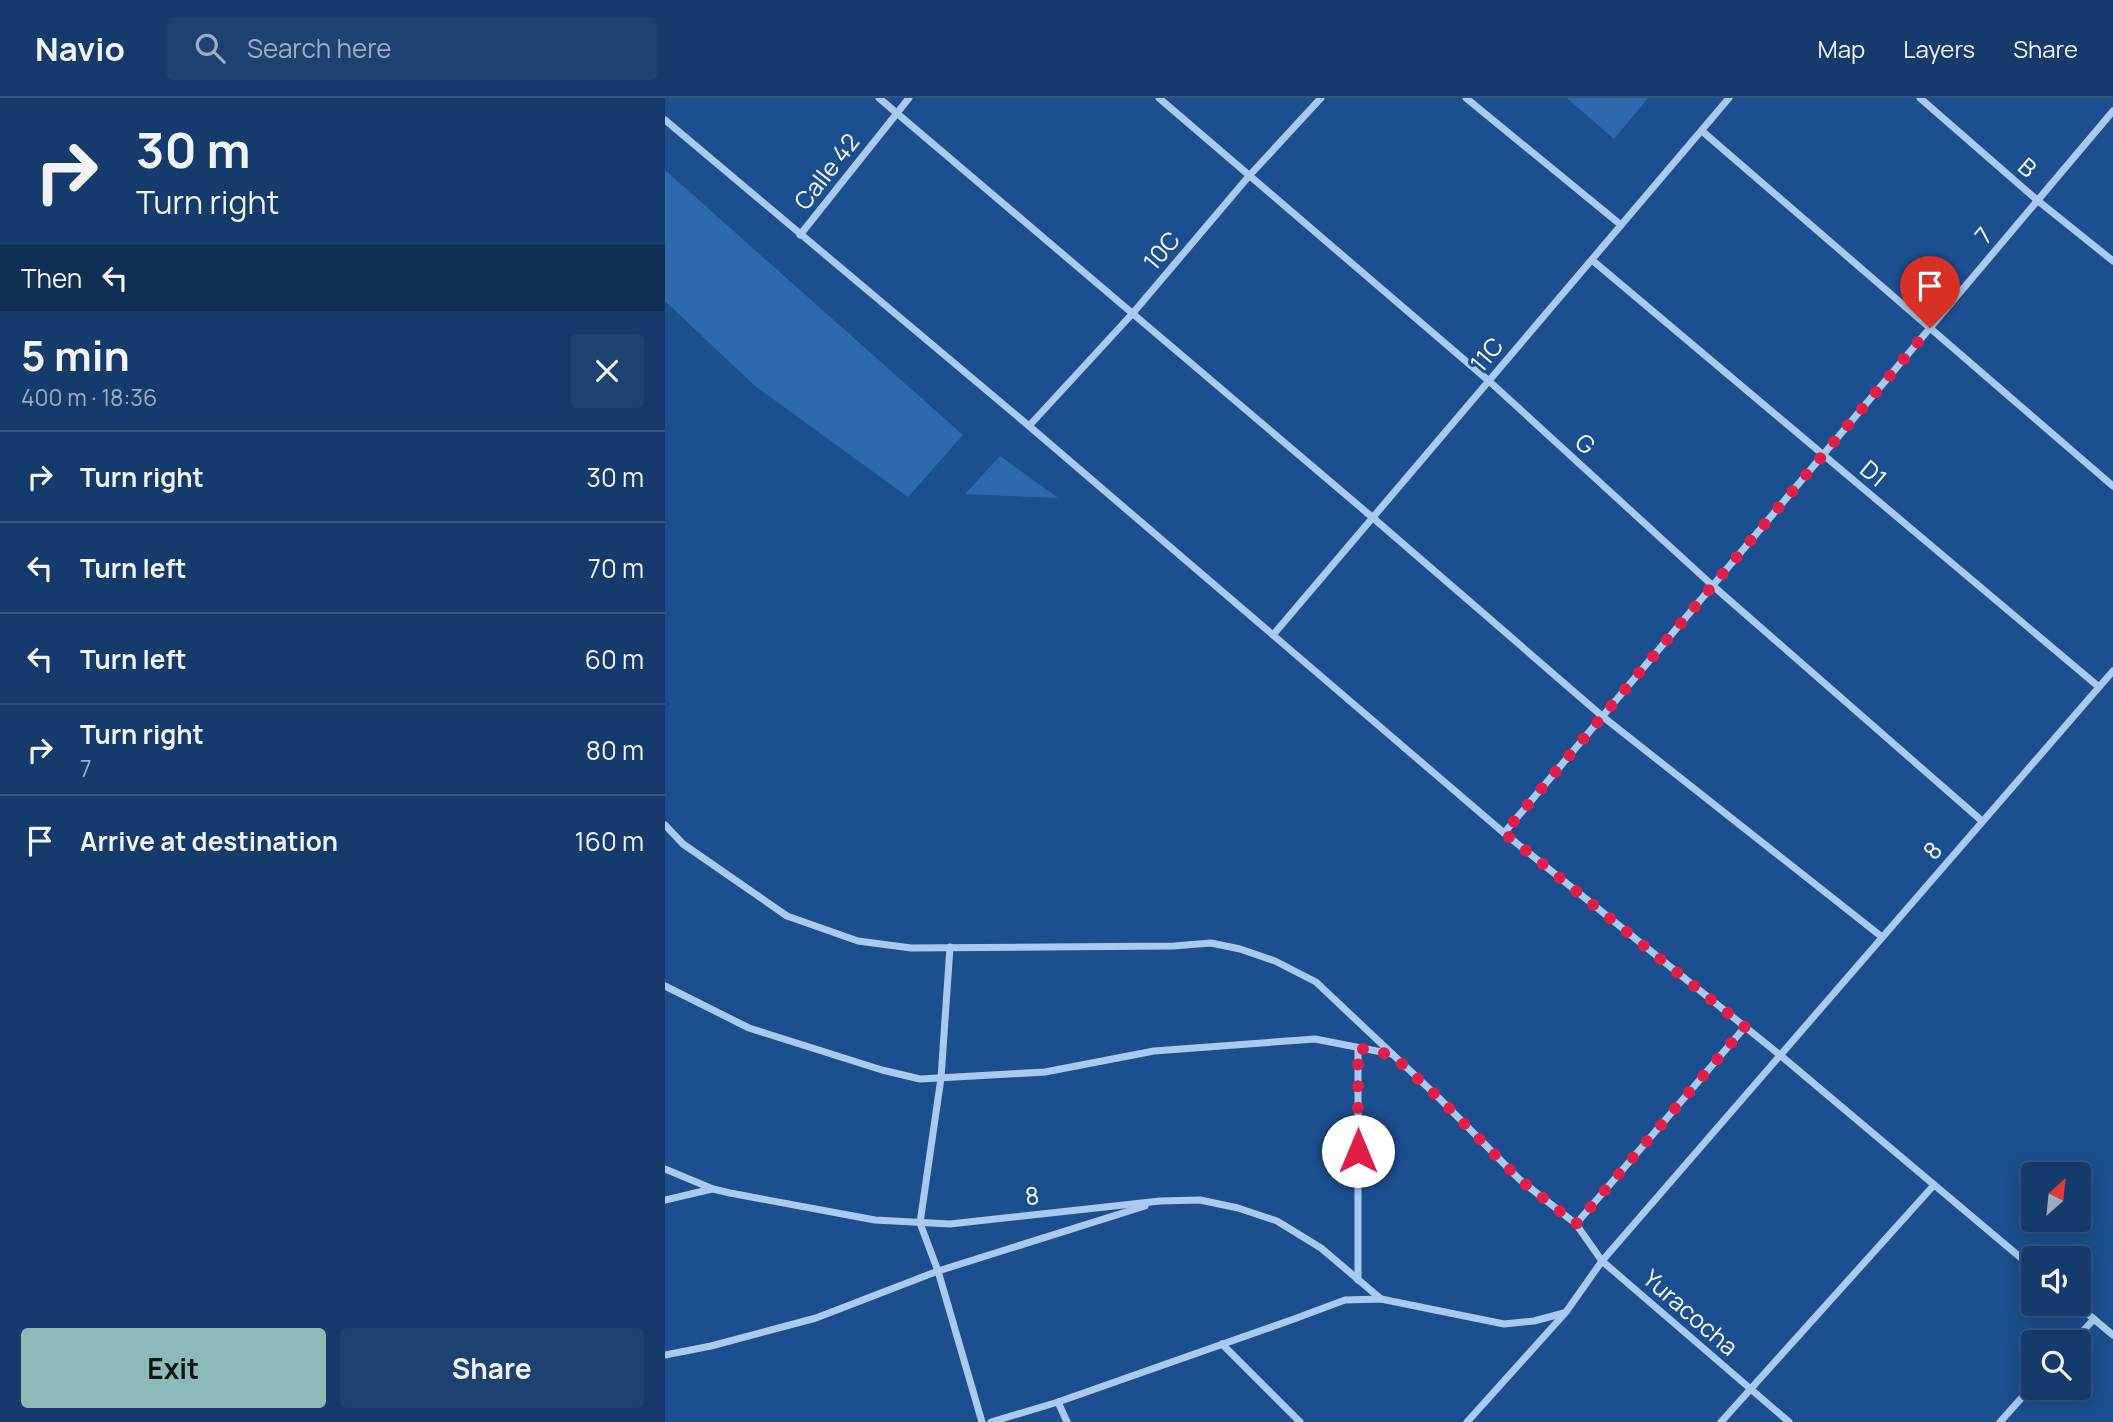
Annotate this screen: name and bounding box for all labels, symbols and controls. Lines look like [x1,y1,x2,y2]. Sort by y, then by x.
search box [167,17,657,80]
text: Navio [35,26,125,71]
icon: search [191,29,229,67]
text: Search here [247,30,391,66]
text: Map [1818,32,1865,65]
text: Layers [1903,32,1975,65]
text: Share [2013,32,2078,65]
text: 30 m [136,116,251,183]
icon: right [21,126,112,217]
street label: Calle 42 [786,126,866,216]
street label: B [2012,150,2044,184]
text: Turn right [136,180,279,224]
street label: 7 [1966,220,2000,250]
street label: 10C [1135,224,1187,276]
pin [1900,256,1960,328]
icon: left [96,259,134,297]
text: Then [21,260,82,296]
icon: arrive [1911,267,1949,305]
text: 5 min [21,326,130,384]
street label: 11C [1462,330,1510,378]
button: close [570,334,644,408]
text: 400 m · 18:36 [21,381,157,413]
street label: G [1569,425,1603,461]
street label: D1 [1854,452,1894,494]
icon: right [21,458,59,496]
text: Turn right [80,459,204,495]
text: 30 m [587,459,644,495]
icon: left [21,549,59,587]
text: Turn left [80,550,187,586]
text: 70 m [588,550,644,586]
icon: left [21,640,59,678]
text: Turn left [80,641,187,677]
text: 60 m [585,641,644,677]
text: Turn right [80,716,204,752]
icon: right [21,731,59,769]
text: 80 m [586,732,644,768]
text: 7 [80,752,92,784]
icon: arrive [21,822,59,860]
text: Arrive at destination [80,823,338,859]
text: 160 m [575,823,644,859]
street label: 8 [1915,834,1949,866]
position arrow [1321,1114,1395,1188]
north arrow [2021,1162,2091,1232]
map controls [2021,1162,2091,1400]
street label: 8 [1023,1178,1041,1212]
button: sound [2021,1246,2091,1316]
street label: Yuracocha [1636,1261,1746,1363]
button: Exit [21,1328,326,1408]
button: Share [340,1328,644,1408]
button: search [2021,1330,2091,1400]

